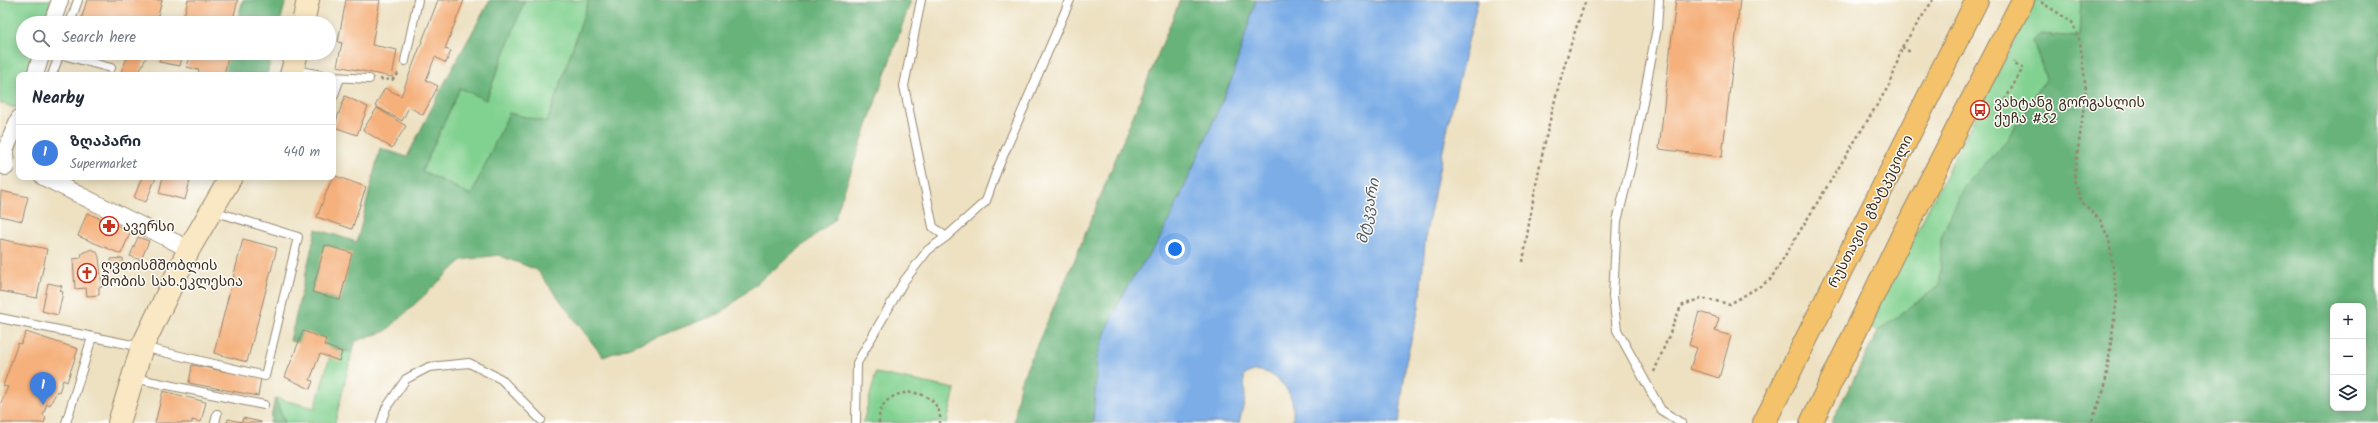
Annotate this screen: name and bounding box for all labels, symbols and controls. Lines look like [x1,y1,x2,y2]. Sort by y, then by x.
search box [16,16,336,60]
text: Search here [62,26,136,50]
icon: search [30,27,52,49]
text: Nearby [32,85,84,112]
place label: ვახტანგ გორგასლის ქუჩა #52 [1994,92,2145,130]
bus stop icon: ვახტანგ გორგასლის ქუჩა #52 [1969,99,1991,121]
text: ზღაპარი [70,130,141,154]
street label: რუსთავის გზატკეცილი [1823,131,1919,292]
text: 1 [43,142,47,163]
text: 440 m [284,142,320,163]
text: Supermarket [70,154,137,175]
water label: მტკვარი [1351,175,1387,246]
pharmacy icon: ავერსი [98,215,120,237]
place label: ავერსი [123,216,175,238]
your location [1165,239,1185,259]
place label: ღვთისმშობლის შობის სახ.ეკლესია [101,255,243,293]
church icon: ღვთისმშობლის შობის სახ.ეკლესია [76,262,98,284]
map controls [2330,303,2366,411]
button: + [2330,303,2366,339]
button: − [2330,339,2366,375]
pin: 1 [30,372,56,405]
button: layers [2330,375,2366,411]

